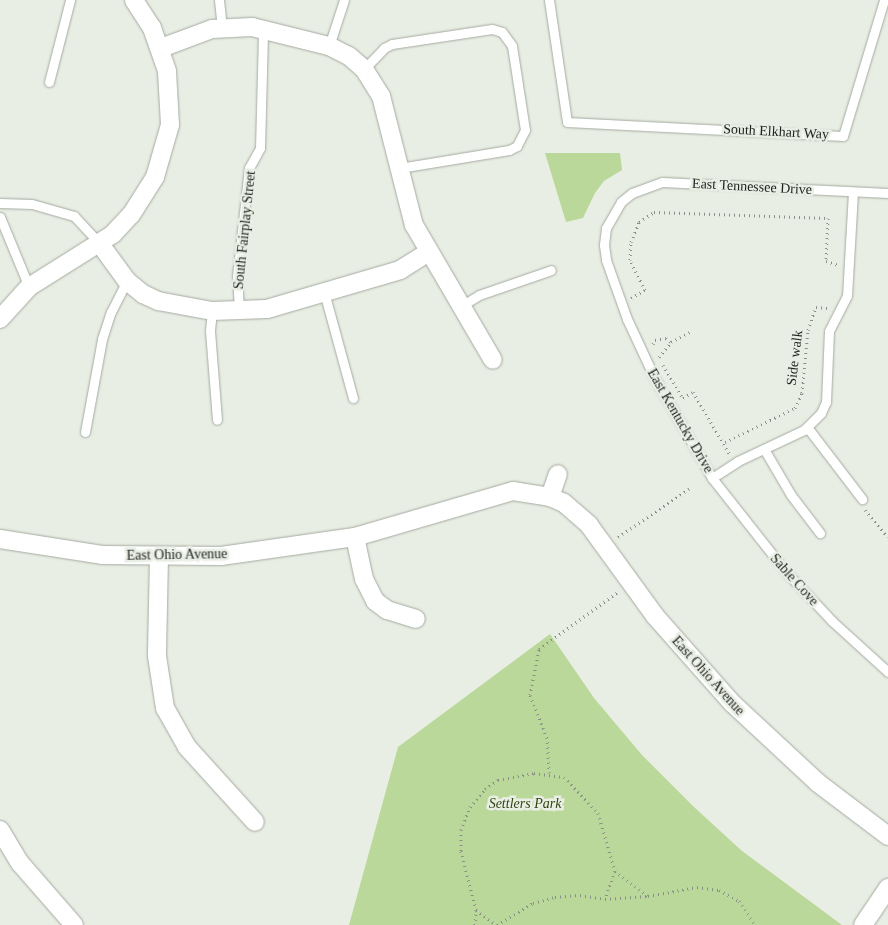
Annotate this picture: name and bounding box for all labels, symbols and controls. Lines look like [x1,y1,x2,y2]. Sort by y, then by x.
street label: South Elkhart Way [723,121,829,143]
street label: South Fairplay Street [230,170,260,290]
street label: East Tennessee Drive [691,175,813,199]
street label: Side walk [783,329,807,387]
street label: East Kentucky Drive [643,366,717,476]
street label: East Ohio Avenue [126,546,228,564]
street label: Sable Cove [766,551,822,609]
street label: East Ohio Avenue [668,633,748,719]
park label: Settlers Park [489,796,561,812]

